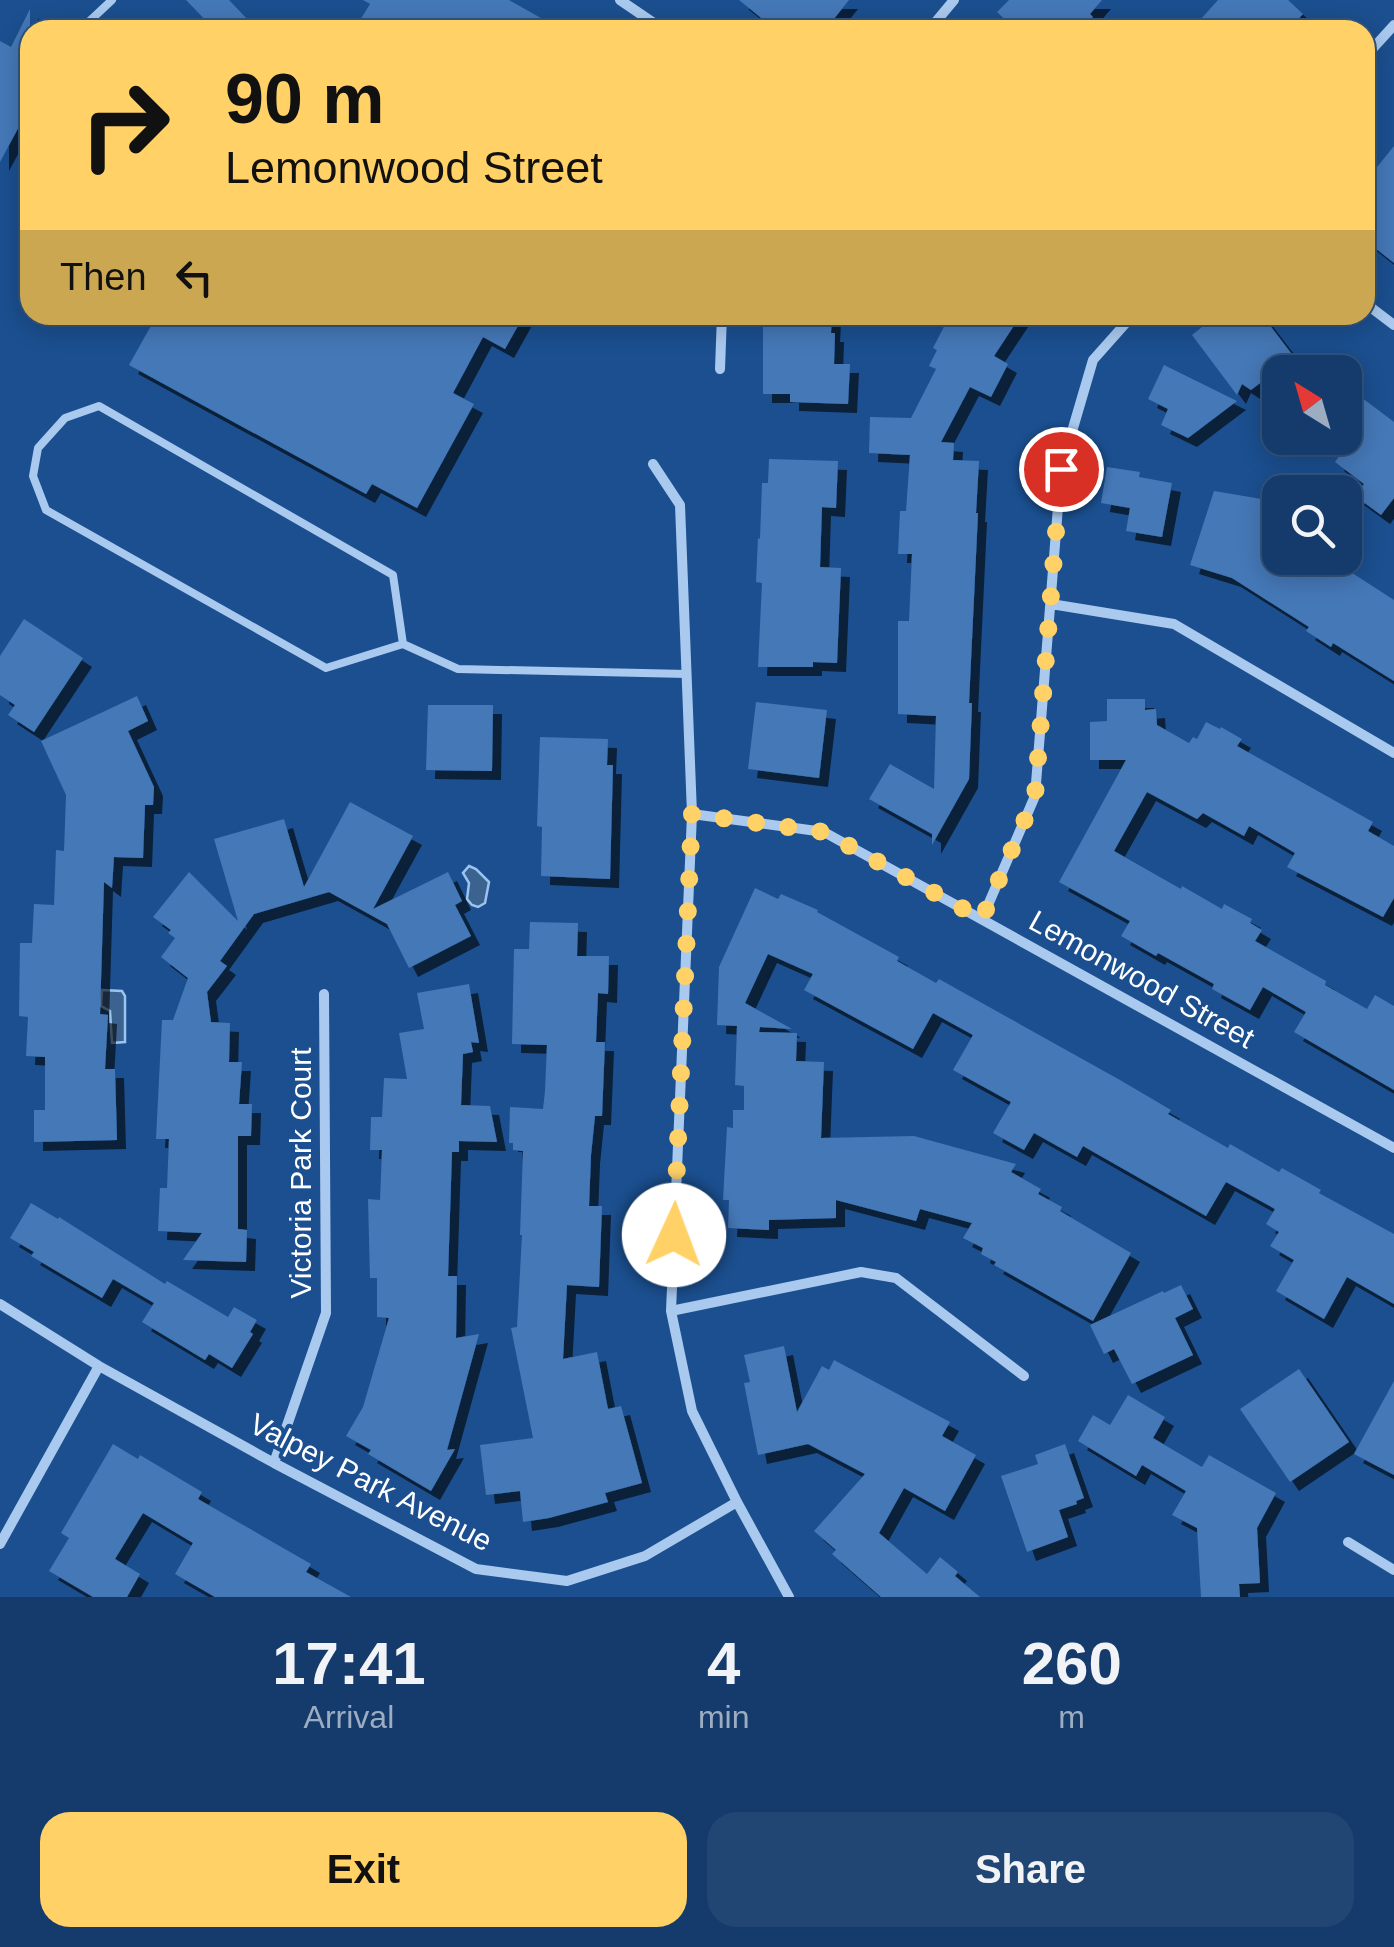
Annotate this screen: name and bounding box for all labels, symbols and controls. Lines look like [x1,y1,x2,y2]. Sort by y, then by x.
icon: right [60,60,190,190]
text: 90 m [225,60,385,138]
text: Lemonwood Street [225,142,603,193]
icon: left [167,250,222,305]
text: Then [60,256,147,298]
north arrow [1262,355,1362,455]
map controls [1262,355,1362,575]
pin [1019,427,1104,512]
icon: arrive [1034,442,1089,497]
button: search [1262,475,1362,575]
street label: Lemonwood Street [1024,904,1261,1055]
street label: Victoria Park Court [284,1047,317,1299]
position arrow [622,1183,726,1287]
street label: Valpey Park Avenue [244,1407,498,1557]
text: 17:41 [272,1630,426,1697]
text: 4 [707,1630,740,1697]
text: 260 [1022,1630,1122,1697]
text: Arrival [304,1699,394,1735]
text: min [698,1699,749,1735]
text: m [1058,1699,1085,1735]
button: Exit [40,1812,687,1927]
button: Share [707,1812,1354,1927]

